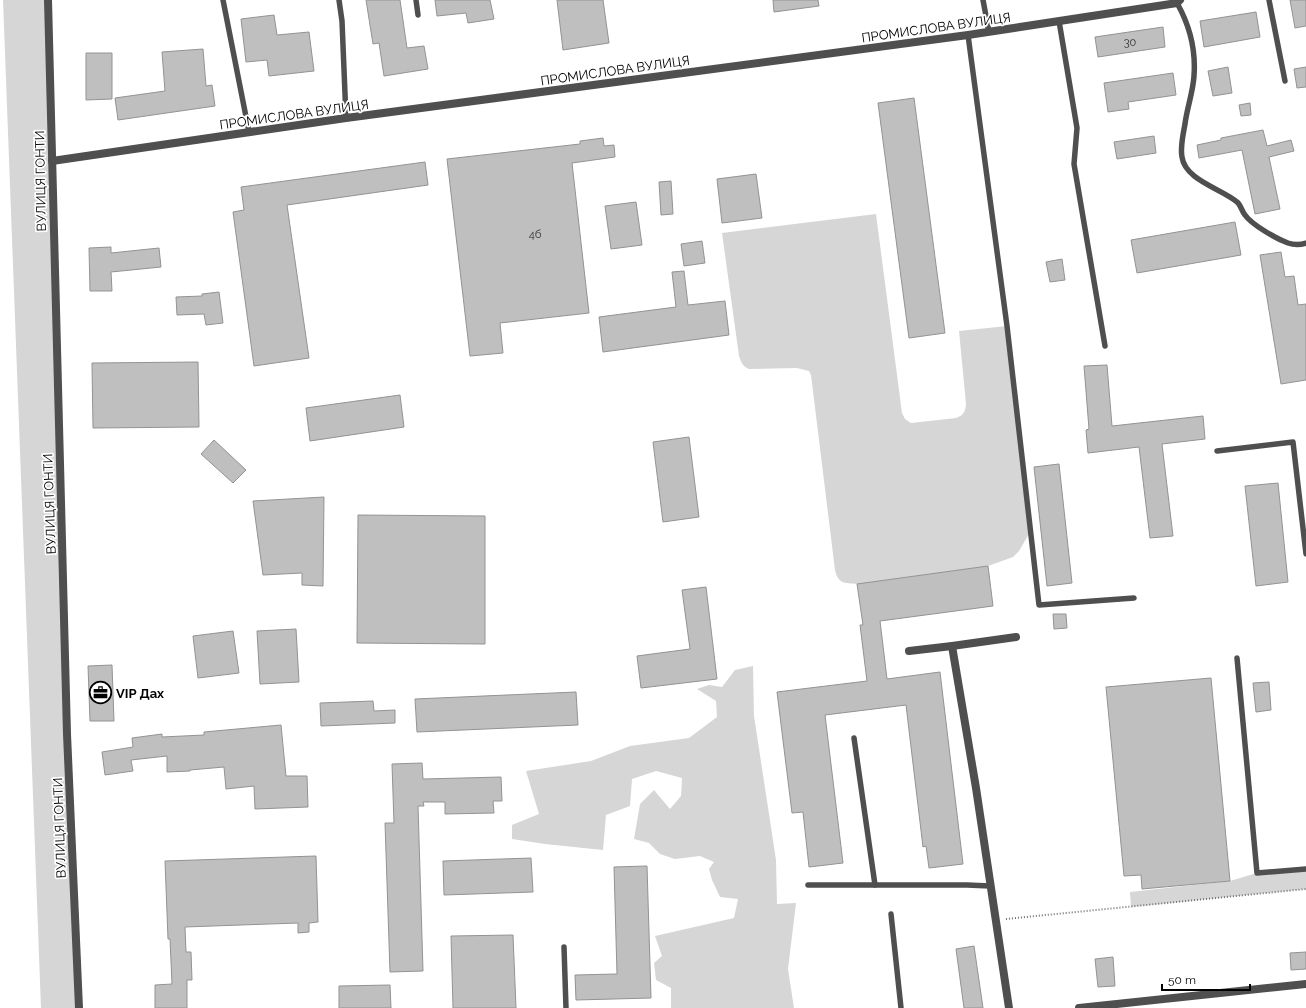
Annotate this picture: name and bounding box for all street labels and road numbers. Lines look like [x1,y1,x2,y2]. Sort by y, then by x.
street label: ПРОМИСЛОВА ВУЛИЦЯ [861,10,1012,45]
street label: ПРОМИСЛОВА ВУЛИЦЯ [540,53,691,88]
street label: ПРОМИСЛОВА ВУЛИЦЯ [219,97,370,132]
street label: ВУЛИЦЯ ГОНТИ [32,130,49,232]
street label: ВУЛИЦЯ ГОНТИ [40,453,59,555]
street label: ВУЛИЦЯ ГОНТИ [50,777,69,879]

